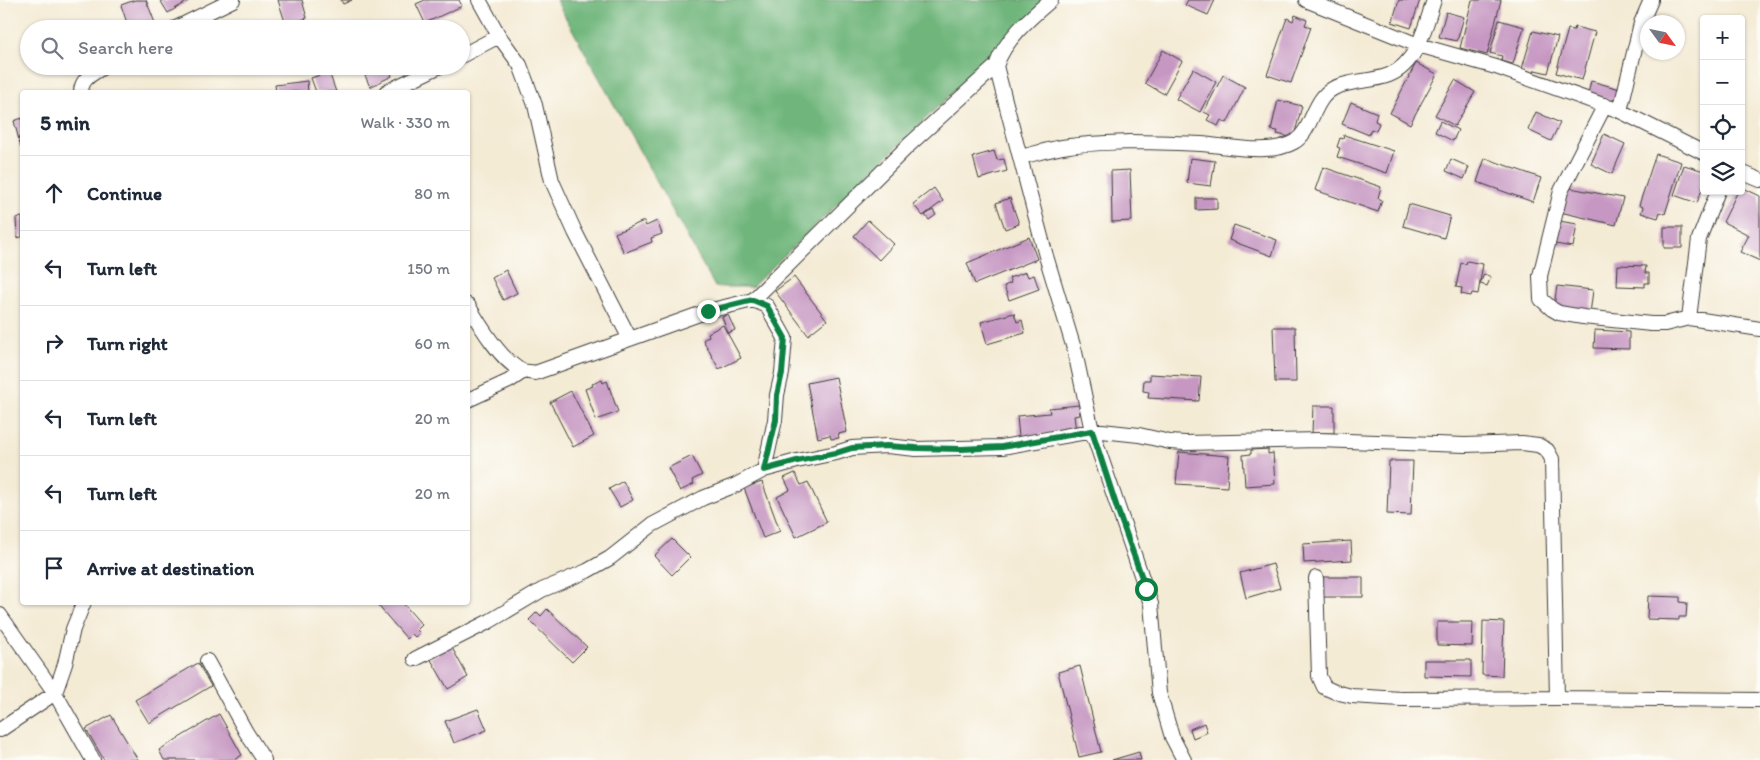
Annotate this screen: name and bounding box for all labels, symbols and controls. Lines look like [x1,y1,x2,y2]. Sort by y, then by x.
north arrow [1640,15,1685,60]
map controls [1700,15,1745,195]
button: + [1700,15,1745,60]
search box [20,20,470,75]
icon: search [38,34,66,62]
text: Search here [78,36,173,59]
button: − [1700,60,1745,105]
button: locate [1700,105,1745,150]
text: 5 min [40,110,90,135]
text: Walk · 330 m [360,113,450,132]
button: layers [1700,150,1745,195]
icon: ahead [40,179,68,207]
text: Continue [87,182,162,205]
text: 80 m [414,184,450,203]
icon: left [40,254,68,282]
text: Turn left [87,257,157,280]
text: 150 m [407,259,450,278]
route end [697,300,720,323]
icon: right [40,329,68,357]
text: Turn right [87,332,168,355]
text: 60 m [415,334,450,353]
icon: left [40,404,68,432]
text: Turn left [87,407,157,430]
text: 20 m [415,409,450,428]
icon: left [40,479,68,507]
text: Turn left [87,482,157,505]
text: 20 m [415,484,450,503]
icon: arrive [40,554,68,582]
text: Arrive at destination [87,557,254,580]
route start [1135,578,1158,601]

